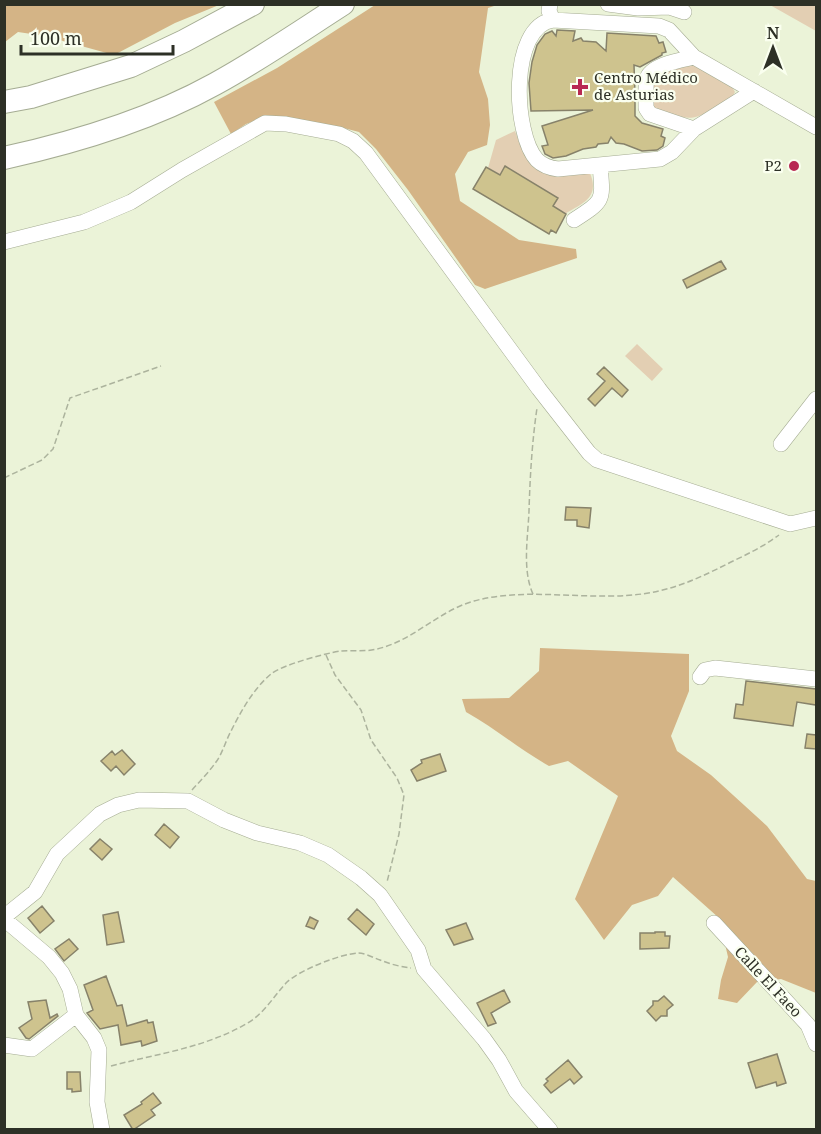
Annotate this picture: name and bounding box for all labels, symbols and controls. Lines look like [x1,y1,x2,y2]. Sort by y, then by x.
scale bar [21,18,172,56]
north arrow [743,18,803,78]
text: N [767,22,780,44]
text: 100 m [30,26,82,50]
place label: Centro Médico de Asturias [594,67,698,104]
marker: Centro Médico de Asturias [571,78,589,96]
place label: P2 [765,155,782,175]
marker: P2 [787,159,801,173]
street label: Calle El Faeo [731,942,807,1021]

